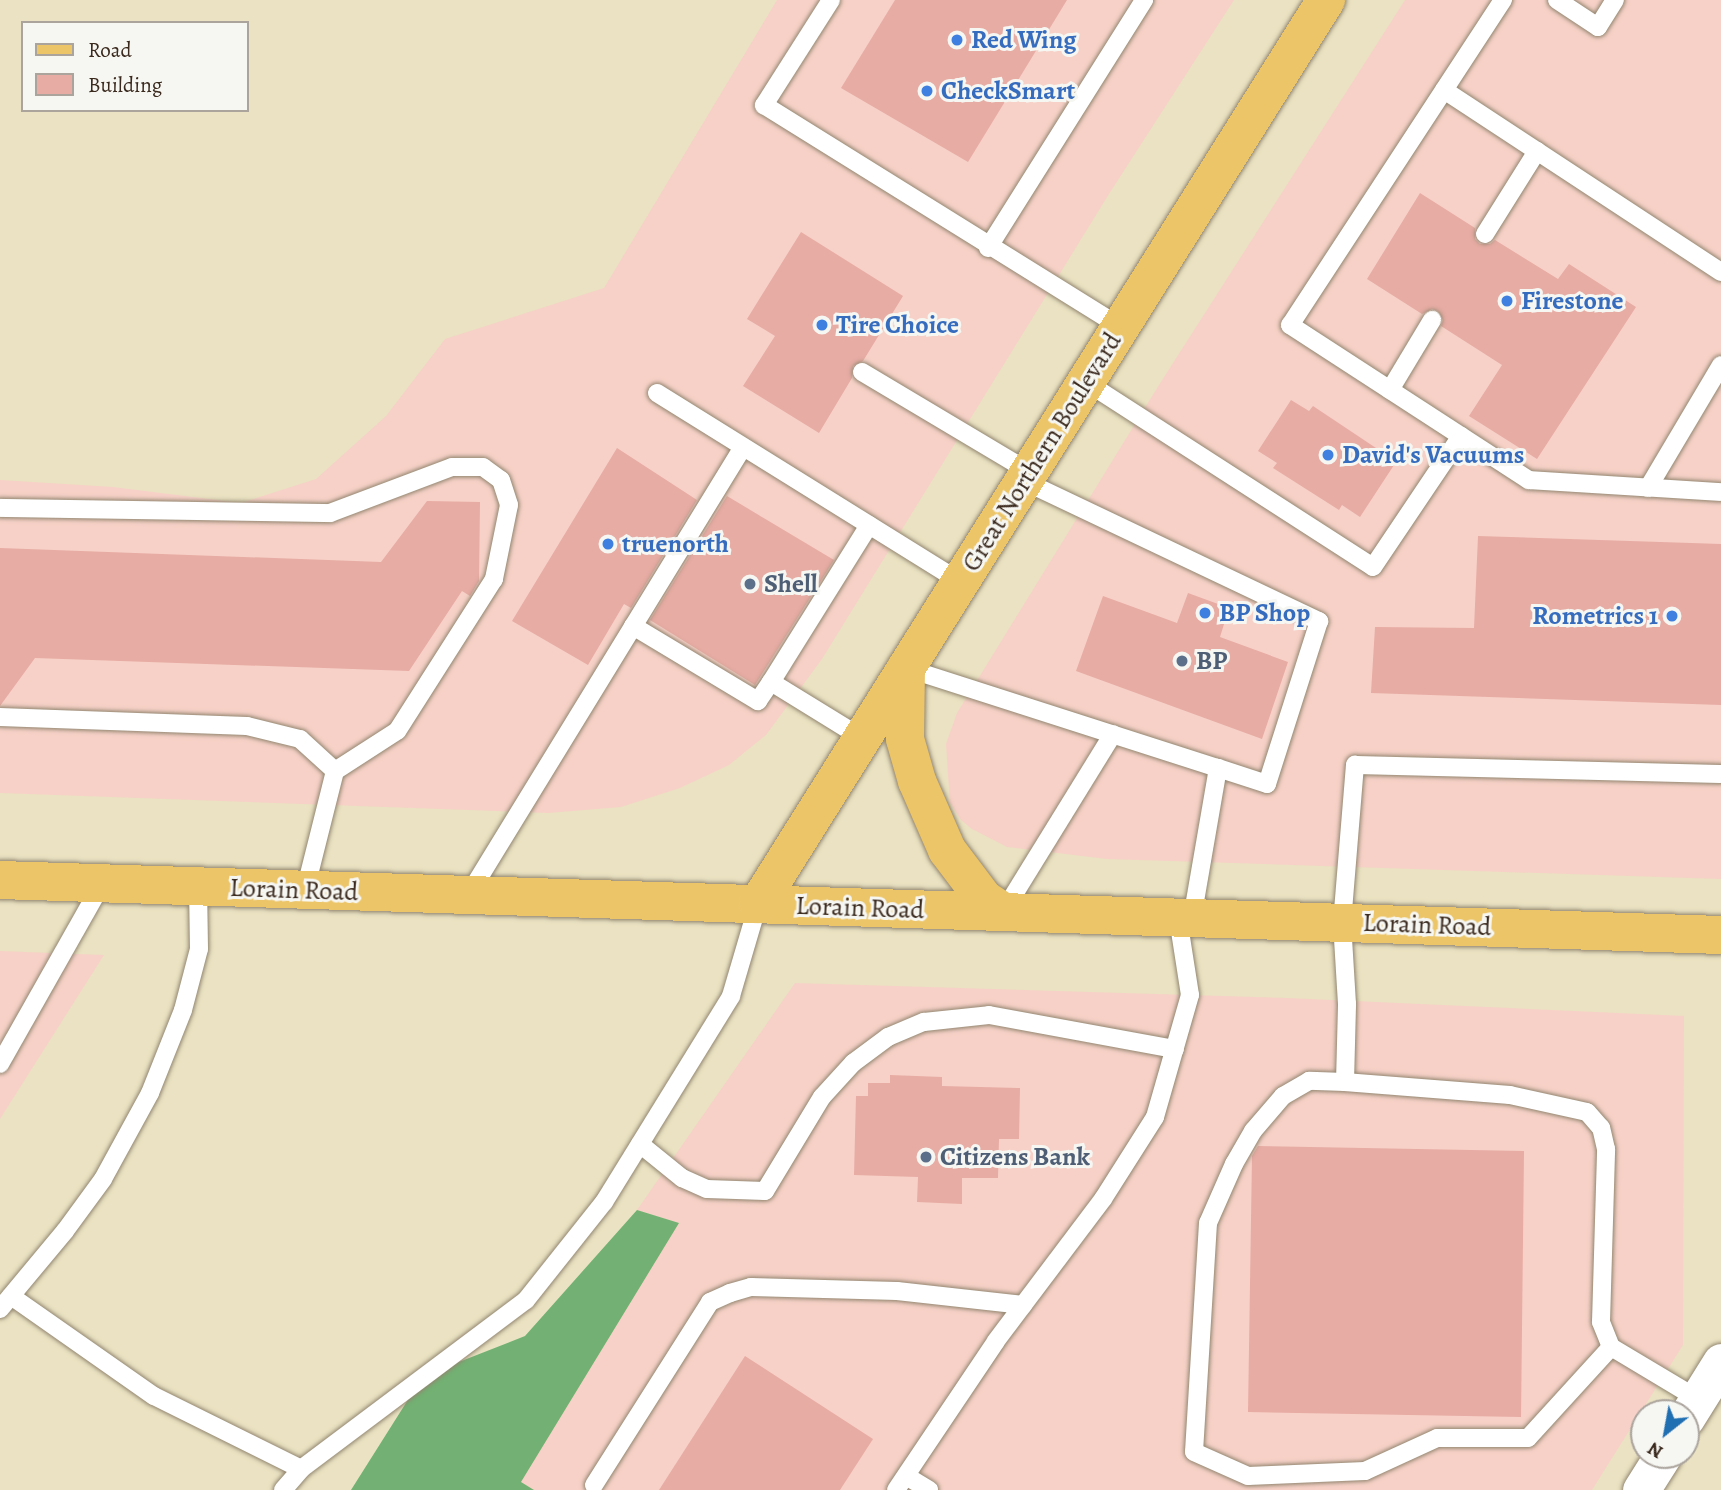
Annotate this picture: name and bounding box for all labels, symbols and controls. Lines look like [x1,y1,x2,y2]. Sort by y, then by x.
legend [21,21,248,112]
place label: Red Wing [971,24,1077,56]
marker: Red Wing [949,32,965,48]
text: Road [88,36,132,64]
text: Building [88,71,162,99]
place label: CheckSmart [941,75,1075,107]
marker: CheckSmart [919,83,935,99]
place label: Firestone [1521,285,1624,317]
marker: Firestone [1499,293,1515,309]
place label: Tire Choice [836,309,959,341]
marker: Tire Choice [814,317,830,333]
street label: Great Northern Boulevard [956,327,1128,577]
place label: David's Vacuums [1342,439,1524,471]
marker: David's Vacuums [1320,447,1336,463]
place label: truenorth [622,528,729,560]
marker: truenorth [600,536,616,552]
place label: Shell [764,568,818,600]
marker: Shell [742,576,758,592]
place label: BP Shop [1219,597,1310,629]
place label: Rometrics 1 [1532,600,1658,632]
marker: BP Shop [1197,605,1213,621]
marker: Rometrics 1 [1664,608,1680,624]
place label: BP [1196,645,1227,677]
marker: BP [1174,653,1190,669]
street label: Lorain Road [229,872,359,908]
street label: Lorain Road [795,890,925,926]
street label: Lorain Road [1362,907,1492,943]
place label: Citizens Bank [940,1141,1090,1173]
marker: Citizens Bank [918,1149,934,1165]
north arrow [1630,1399,1700,1469]
text: N [1643,1436,1668,1465]

